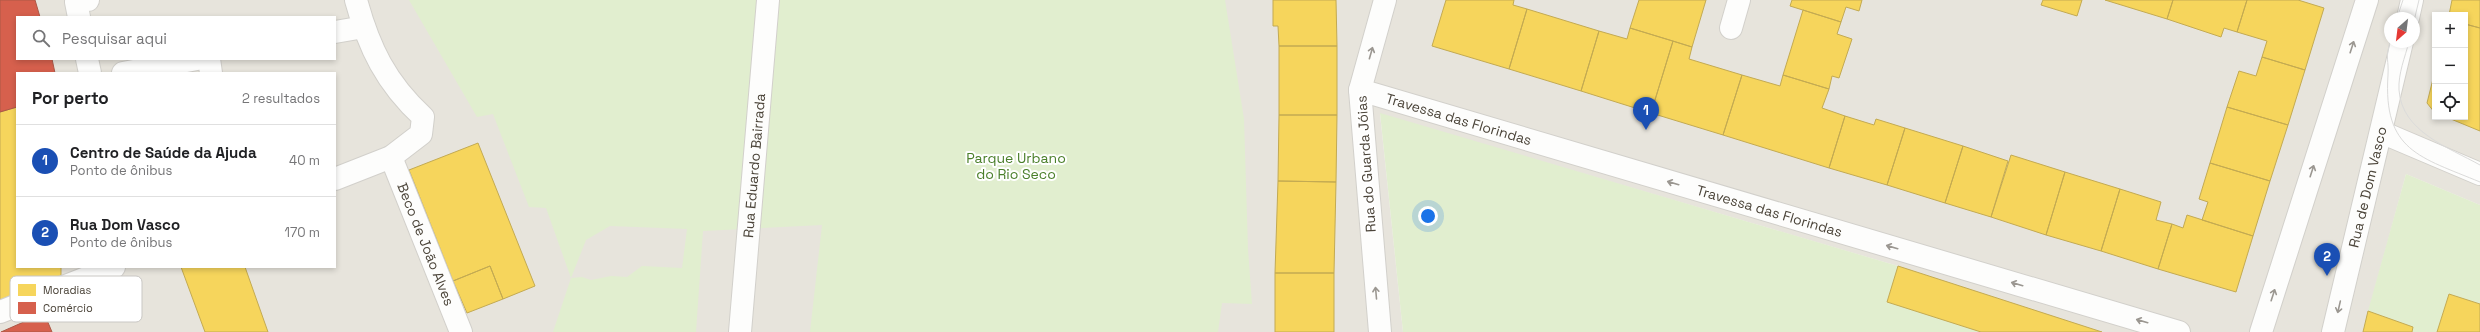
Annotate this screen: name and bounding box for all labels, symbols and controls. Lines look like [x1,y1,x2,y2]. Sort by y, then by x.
north arrow [2384,12,2420,48]
map controls [2432,12,2468,120]
button: + [2432,12,2468,48]
search box [16,16,336,60]
icon: search [30,27,52,49]
text: Pesquisar aqui [62,29,167,48]
one-way arrow [2349,41,2356,54]
one-way arrow [1368,46,1375,59]
button: − [2432,48,2468,84]
button: locate [2432,84,2468,120]
text: Por perto [32,87,109,109]
street label: Travessa das Florindas [1384,89,1534,149]
text: 2 resultados [242,90,320,107]
street label: Rua Eduardo Bairrada [739,93,769,239]
street label: Rua do Guarda Jóias [1352,95,1380,233]
pin: 1 [1633,97,1659,130]
street label: Rua de Dom Vasco [2344,125,2391,249]
text: Centro de Saúde da Ajuda [70,143,257,162]
park label: Parque Urbano do Rio Seco [966,149,1066,183]
text: 1 [42,152,48,169]
text: 40 m [289,152,320,169]
text: Ponto de ônibus [70,162,172,179]
one-way arrow [2309,165,2316,178]
one-way arrow [1667,179,1680,186]
street label: Beco de João Alves [393,180,459,308]
street label: Travessa das Florindas [1694,181,1845,241]
your location [1418,206,1438,226]
text: Rua Dom Vasco [70,215,180,234]
text: 2 [41,224,49,241]
text: 170 m [284,224,320,241]
text: Ponto de ônibus [70,234,172,251]
one-way arrow [1886,243,1899,250]
pin: 2 [2314,243,2340,276]
legend [10,276,142,322]
one-way arrow [2011,280,2024,287]
text: Moradias [43,283,92,297]
one-way arrow [1373,287,1380,300]
one-way arrow [2270,289,2277,302]
text: Comércio [43,301,93,315]
one-way arrow [2334,301,2342,314]
one-way arrow [2135,317,2148,324]

